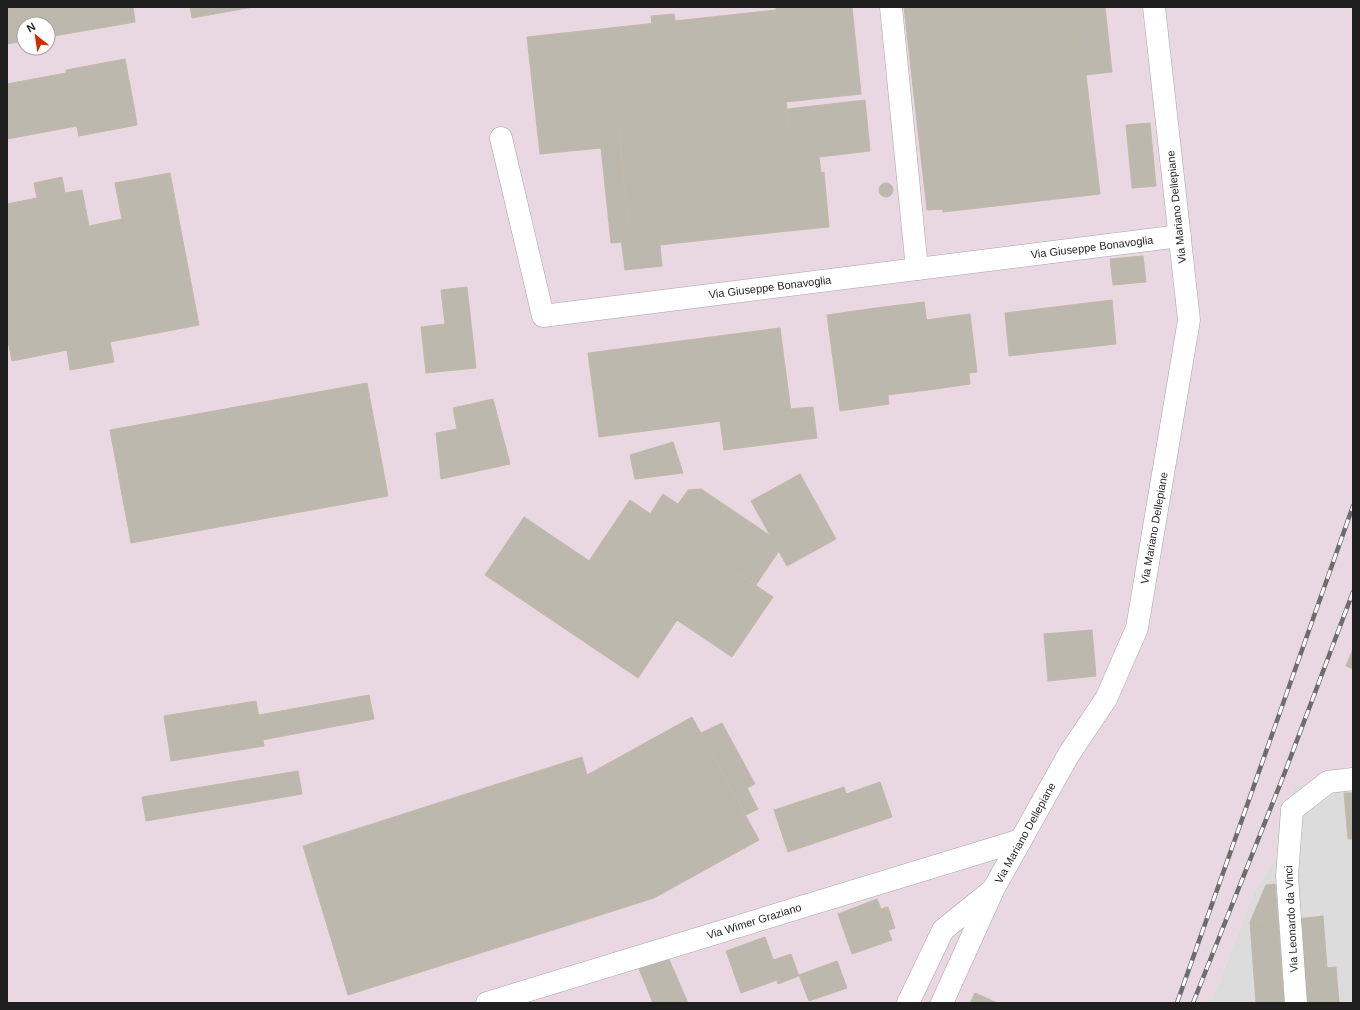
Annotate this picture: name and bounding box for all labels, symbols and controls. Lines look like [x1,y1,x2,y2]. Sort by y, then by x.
north arrow [16,16,56,56]
text: N [25,20,37,35]
street label: Via Mariano Dellepiane [1164,150,1188,264]
street label: Via Giuseppe Bonavoglia [1030,233,1155,260]
street label: Via Giuseppe Bonavoglia [708,273,833,300]
street label: Via Mariano Dellepiane [1138,471,1170,585]
street label: Via Mariano Dellepiane [992,780,1058,886]
street label: Via Leonardo da Vinci [1282,865,1300,973]
street label: Via Wimer Graziano [705,901,803,941]

